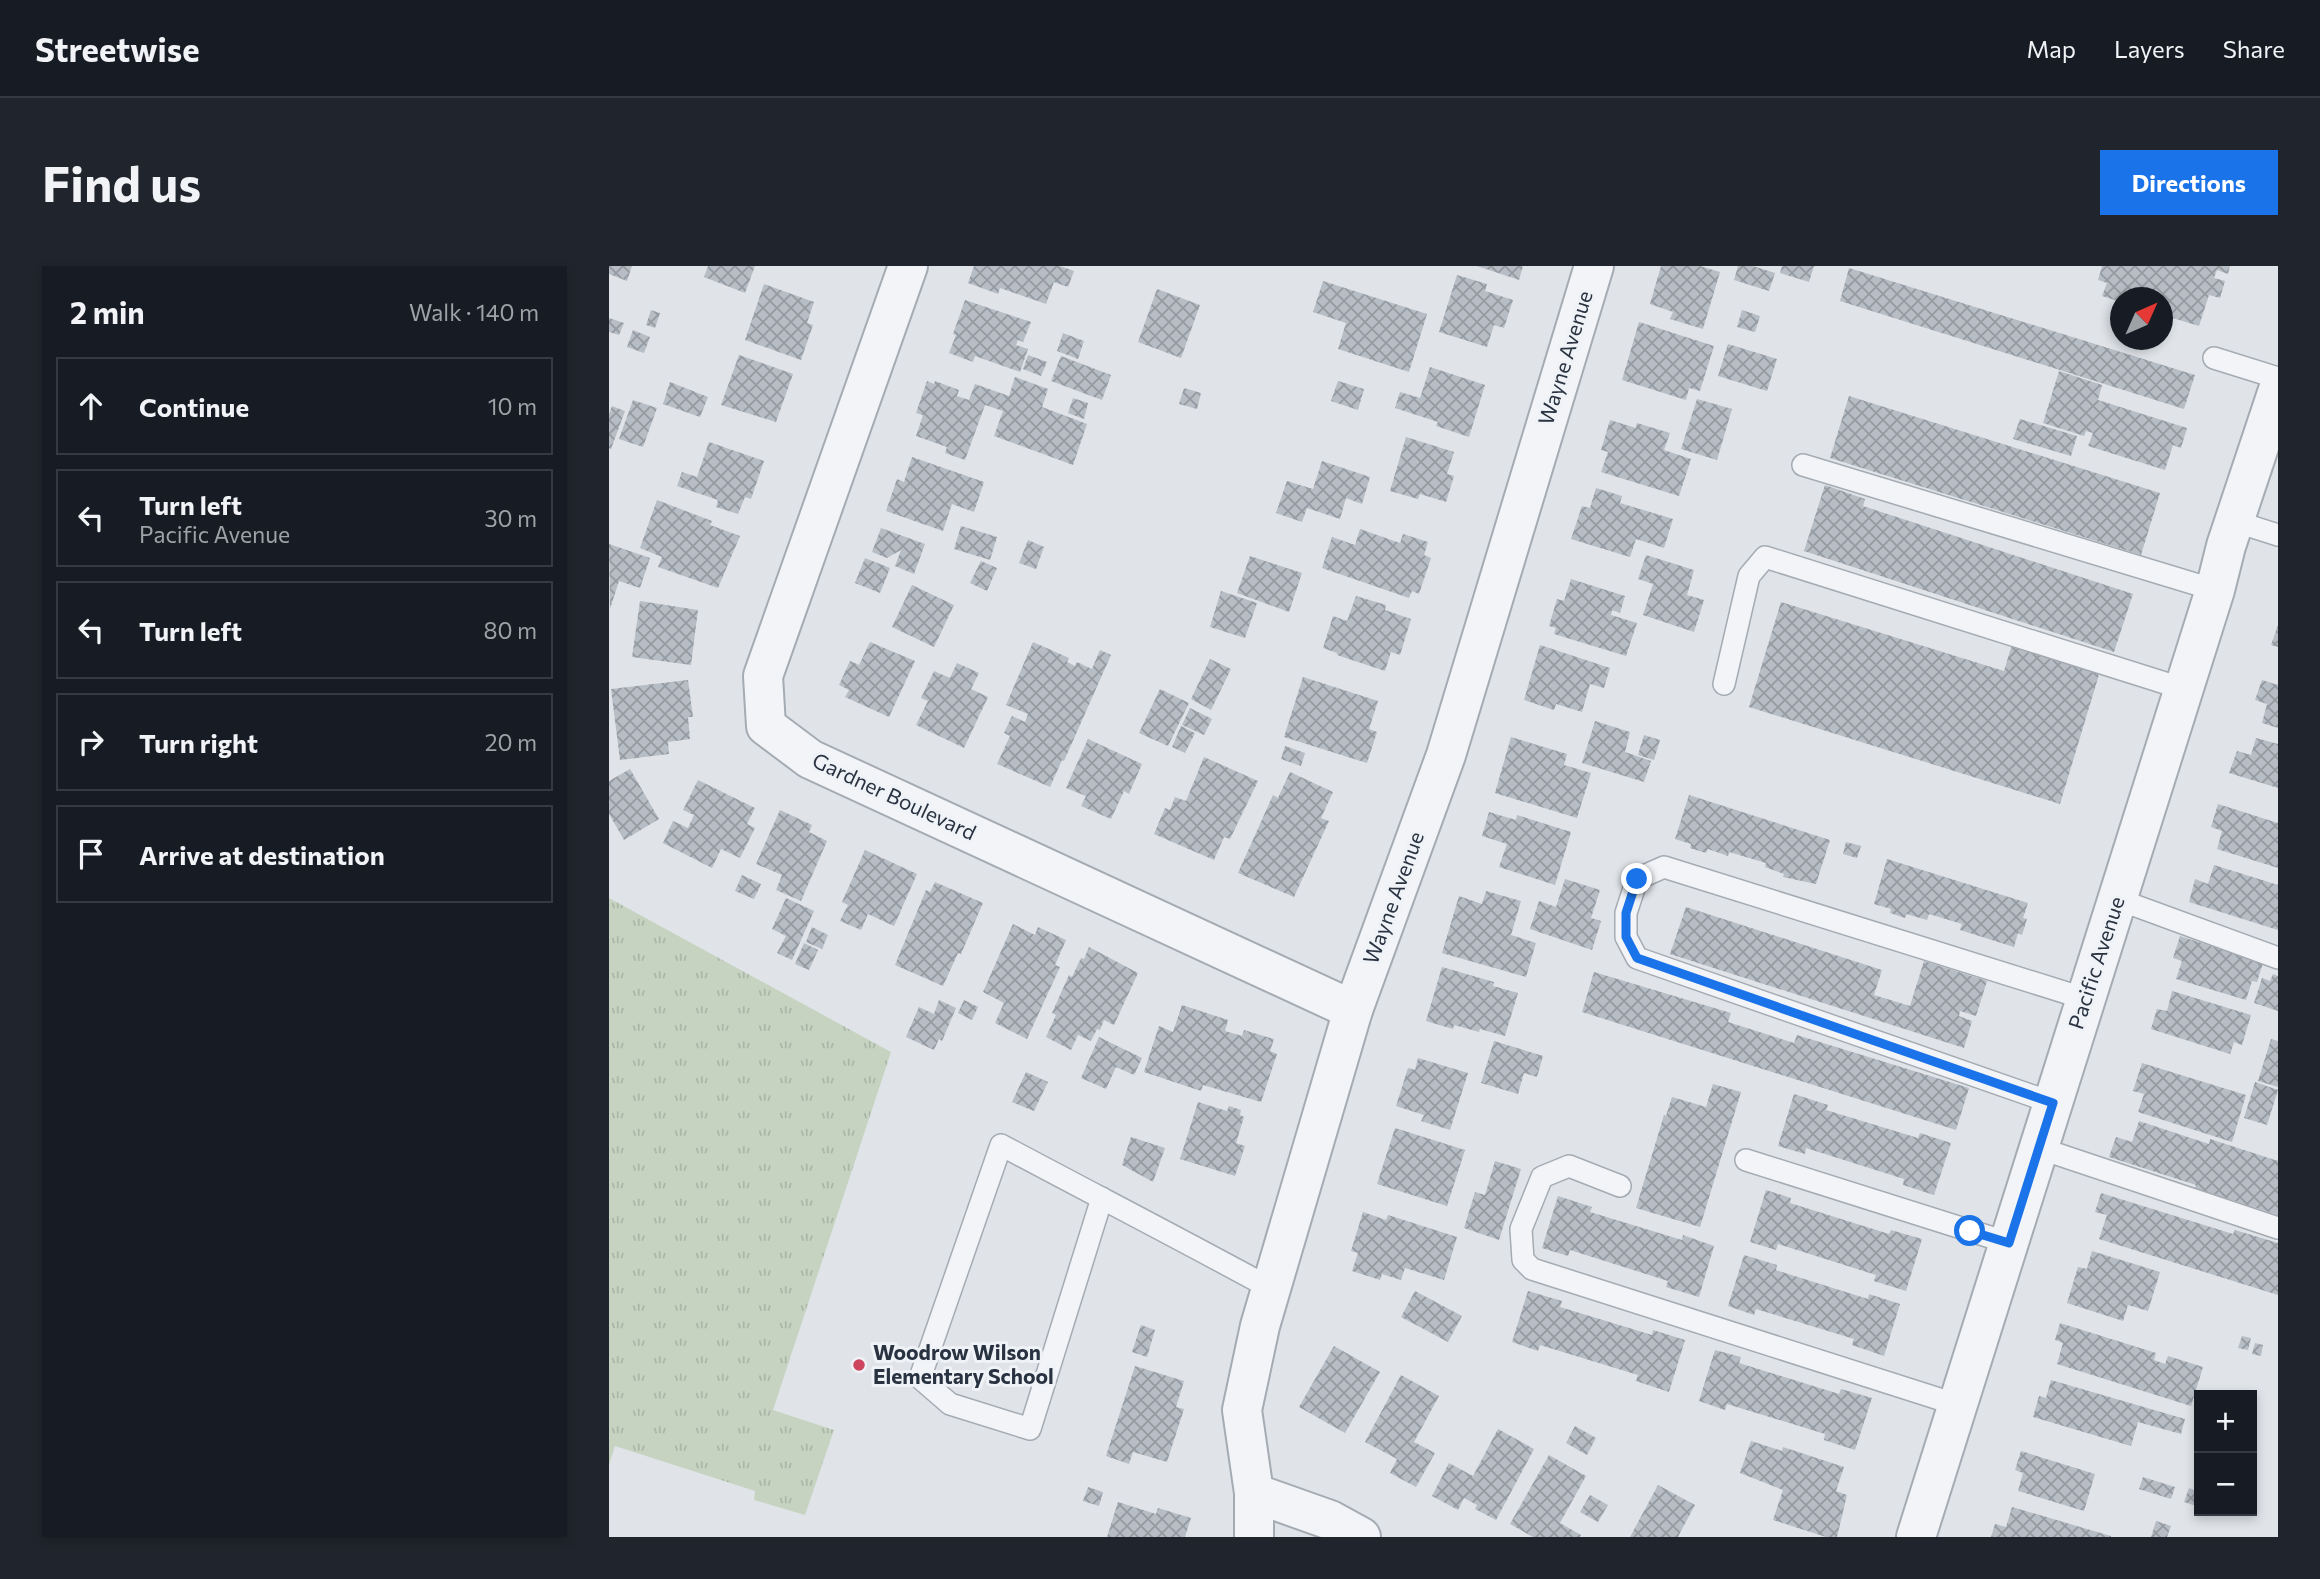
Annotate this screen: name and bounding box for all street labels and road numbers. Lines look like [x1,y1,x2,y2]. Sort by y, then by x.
street label: Wayne Avenue [1532,287,1597,428]
street label: Gardner Boulevard [809,747,980,845]
street label: Wayne Avenue [1357,828,1428,967]
street label: Pacific Avenue [2062,893,2129,1032]

